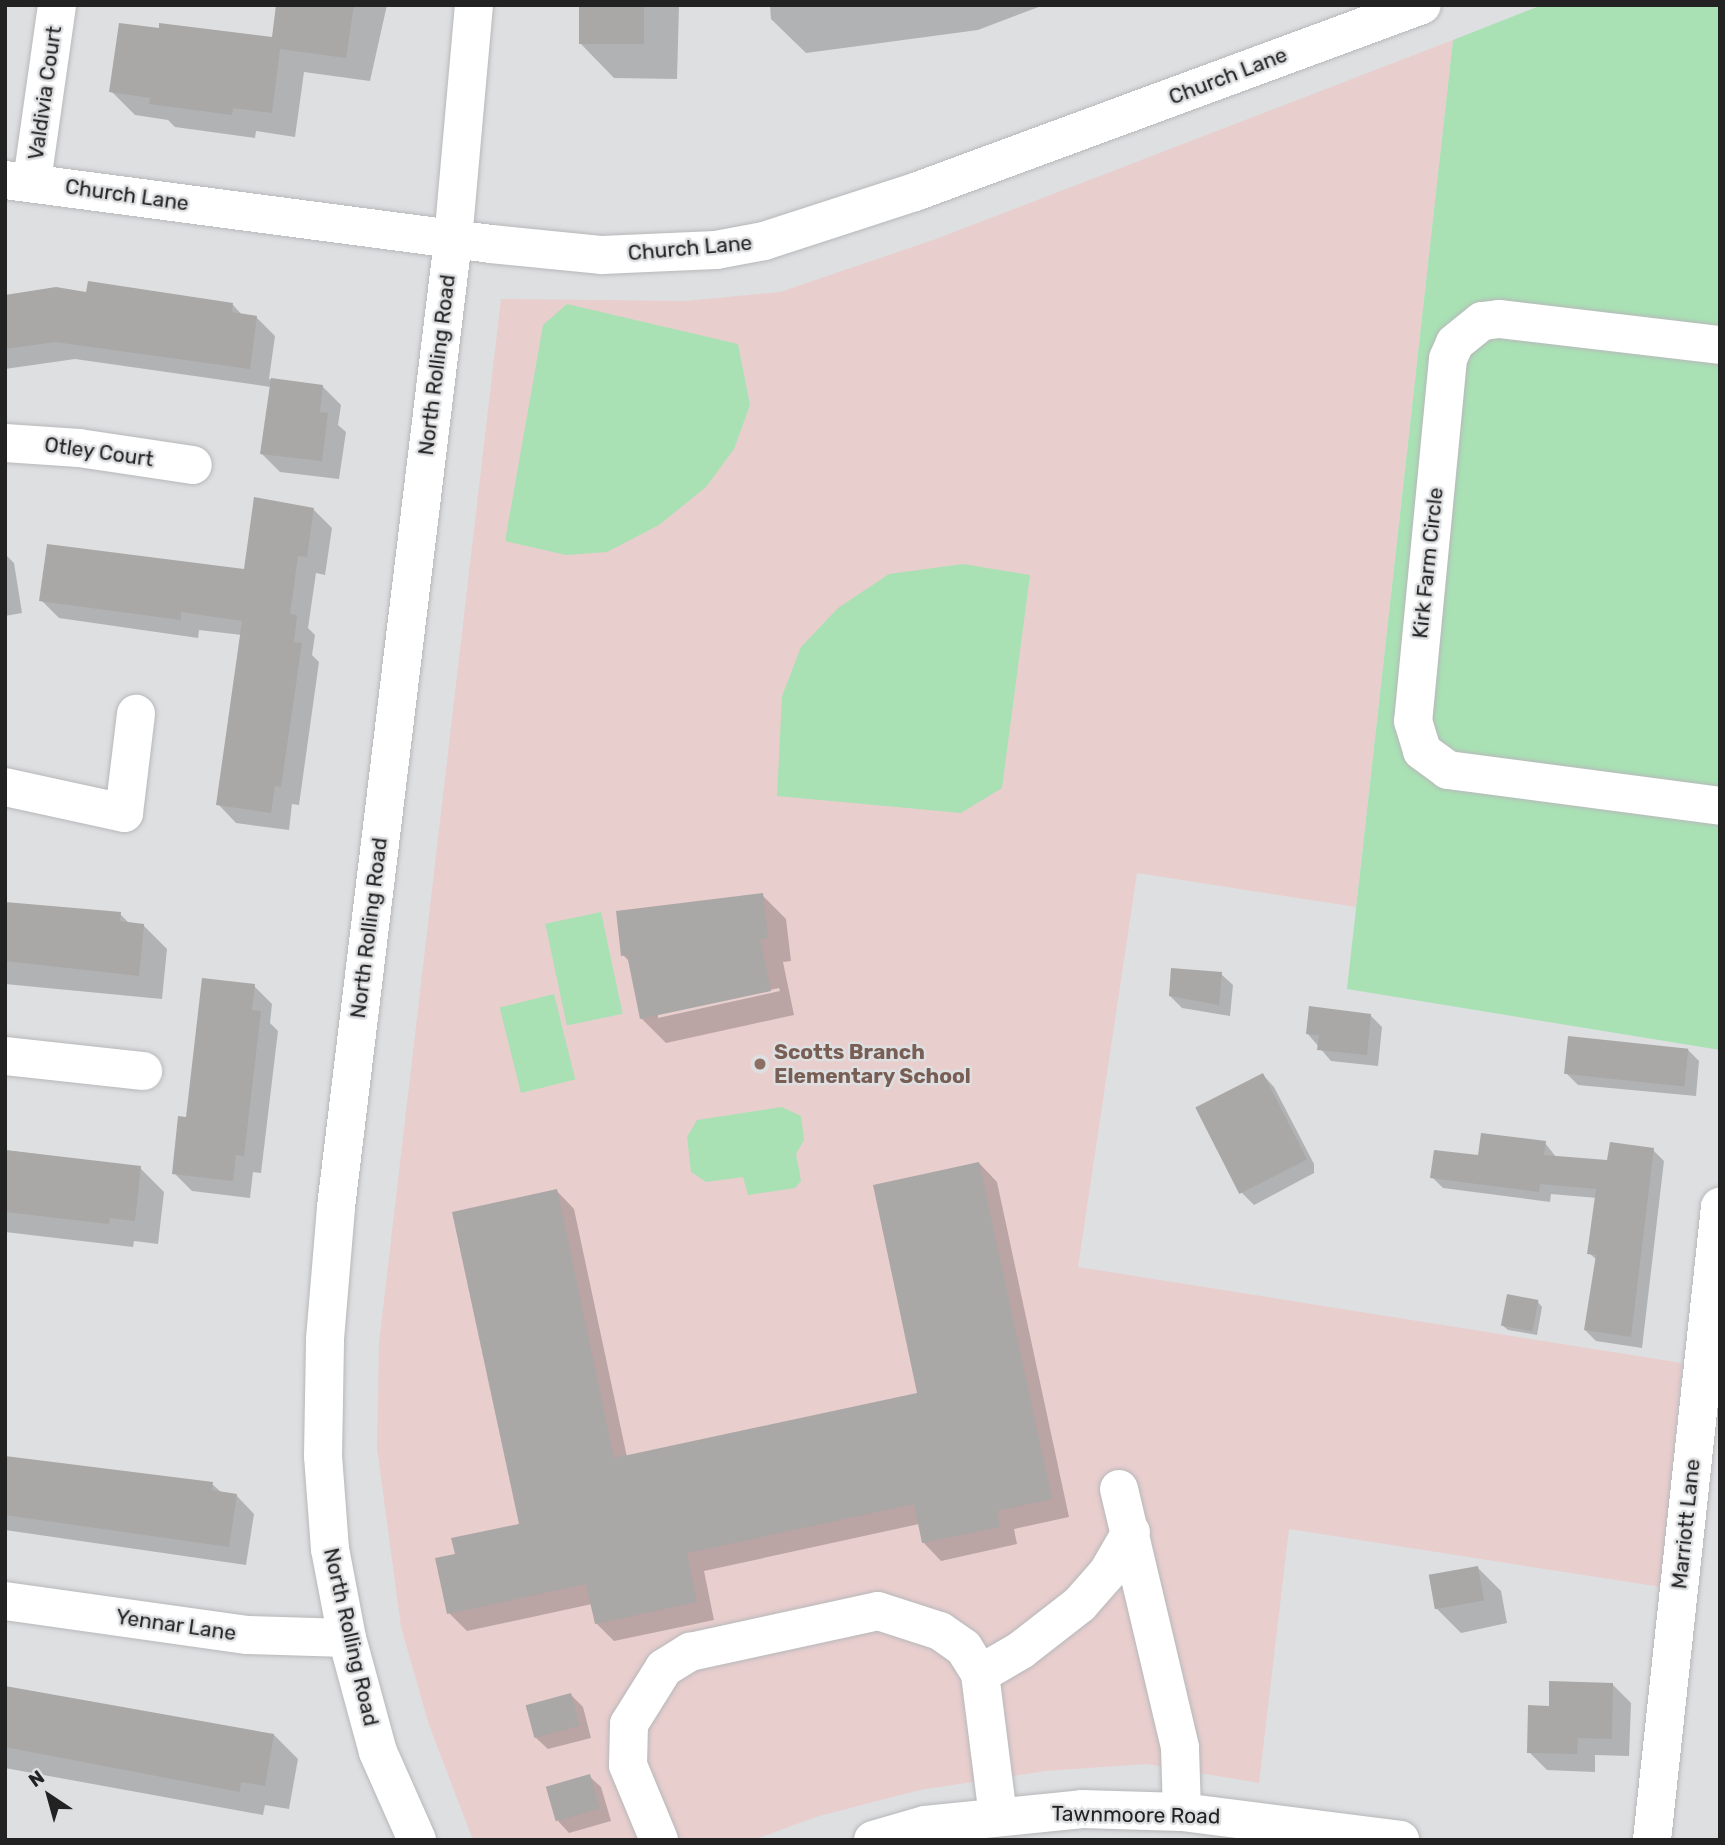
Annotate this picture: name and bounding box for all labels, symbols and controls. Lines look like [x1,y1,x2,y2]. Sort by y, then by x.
street label: Valdivia Court [23,24,67,162]
street label: Church Lane [1165,42,1291,110]
street label: Church Lane [64,174,190,216]
street label: Church Lane [627,230,753,266]
street label: North Rolling Road [413,273,461,457]
street label: Otley Court [43,432,155,472]
street label: Kirk Farm Circle [1408,486,1448,640]
street label: North Rolling Road [345,836,393,1020]
place label: Scotts Branch Elementary School [774,1039,971,1089]
marker: Scotts Branch Elementary School [752,1056,768,1072]
street label: Marriott Lane [1667,1458,1705,1590]
street label: North Rolling Road [318,1546,384,1728]
street label: Yennar Lane [114,1604,238,1646]
north arrow [14,1761,84,1831]
text: N [24,1765,49,1792]
street label: Tawnmoore Road [1052,1801,1220,1829]

